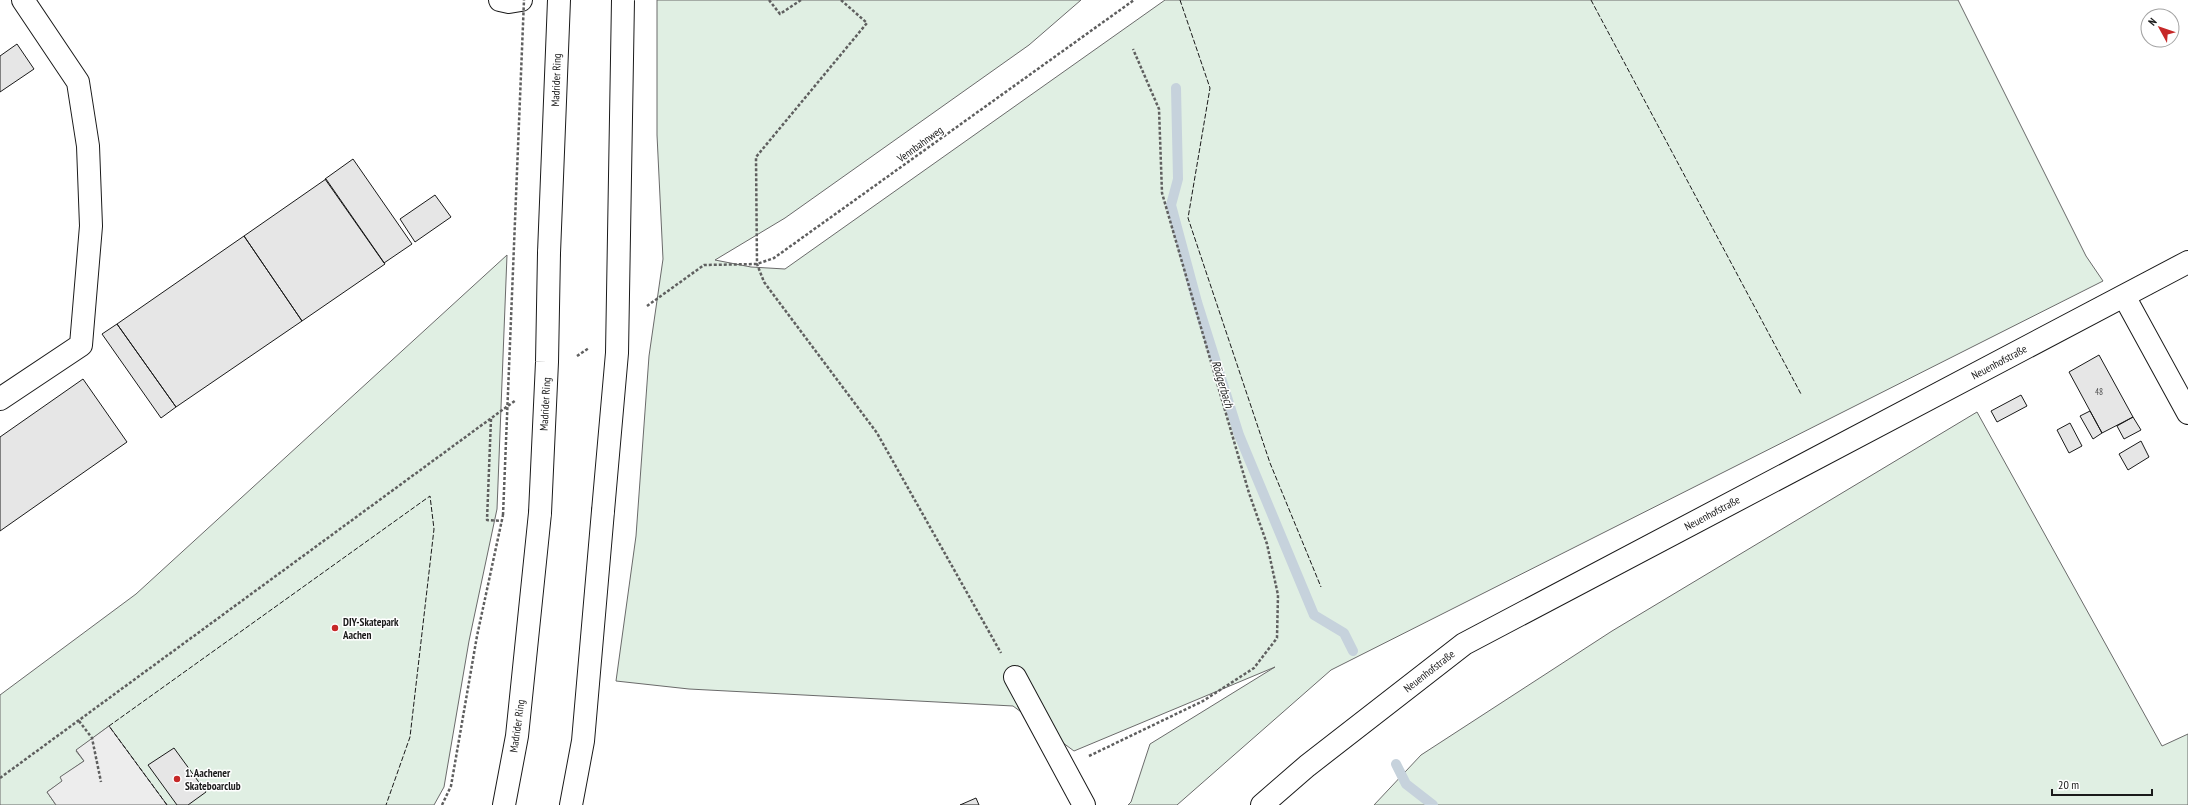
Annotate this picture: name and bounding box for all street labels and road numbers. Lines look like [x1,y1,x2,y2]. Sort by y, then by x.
street label: Madrider Ring [548,53,564,107]
street label: Vennbahnweg [894,123,946,166]
street label: Neuenhofstraße [1969,341,2030,382]
street label: Madrider Ring [537,377,553,431]
street label: Neuenhofstraße [1682,492,1743,533]
street label: Neuenhofstraße [1401,646,1458,695]
street label: Madrider Ring [506,698,528,753]

